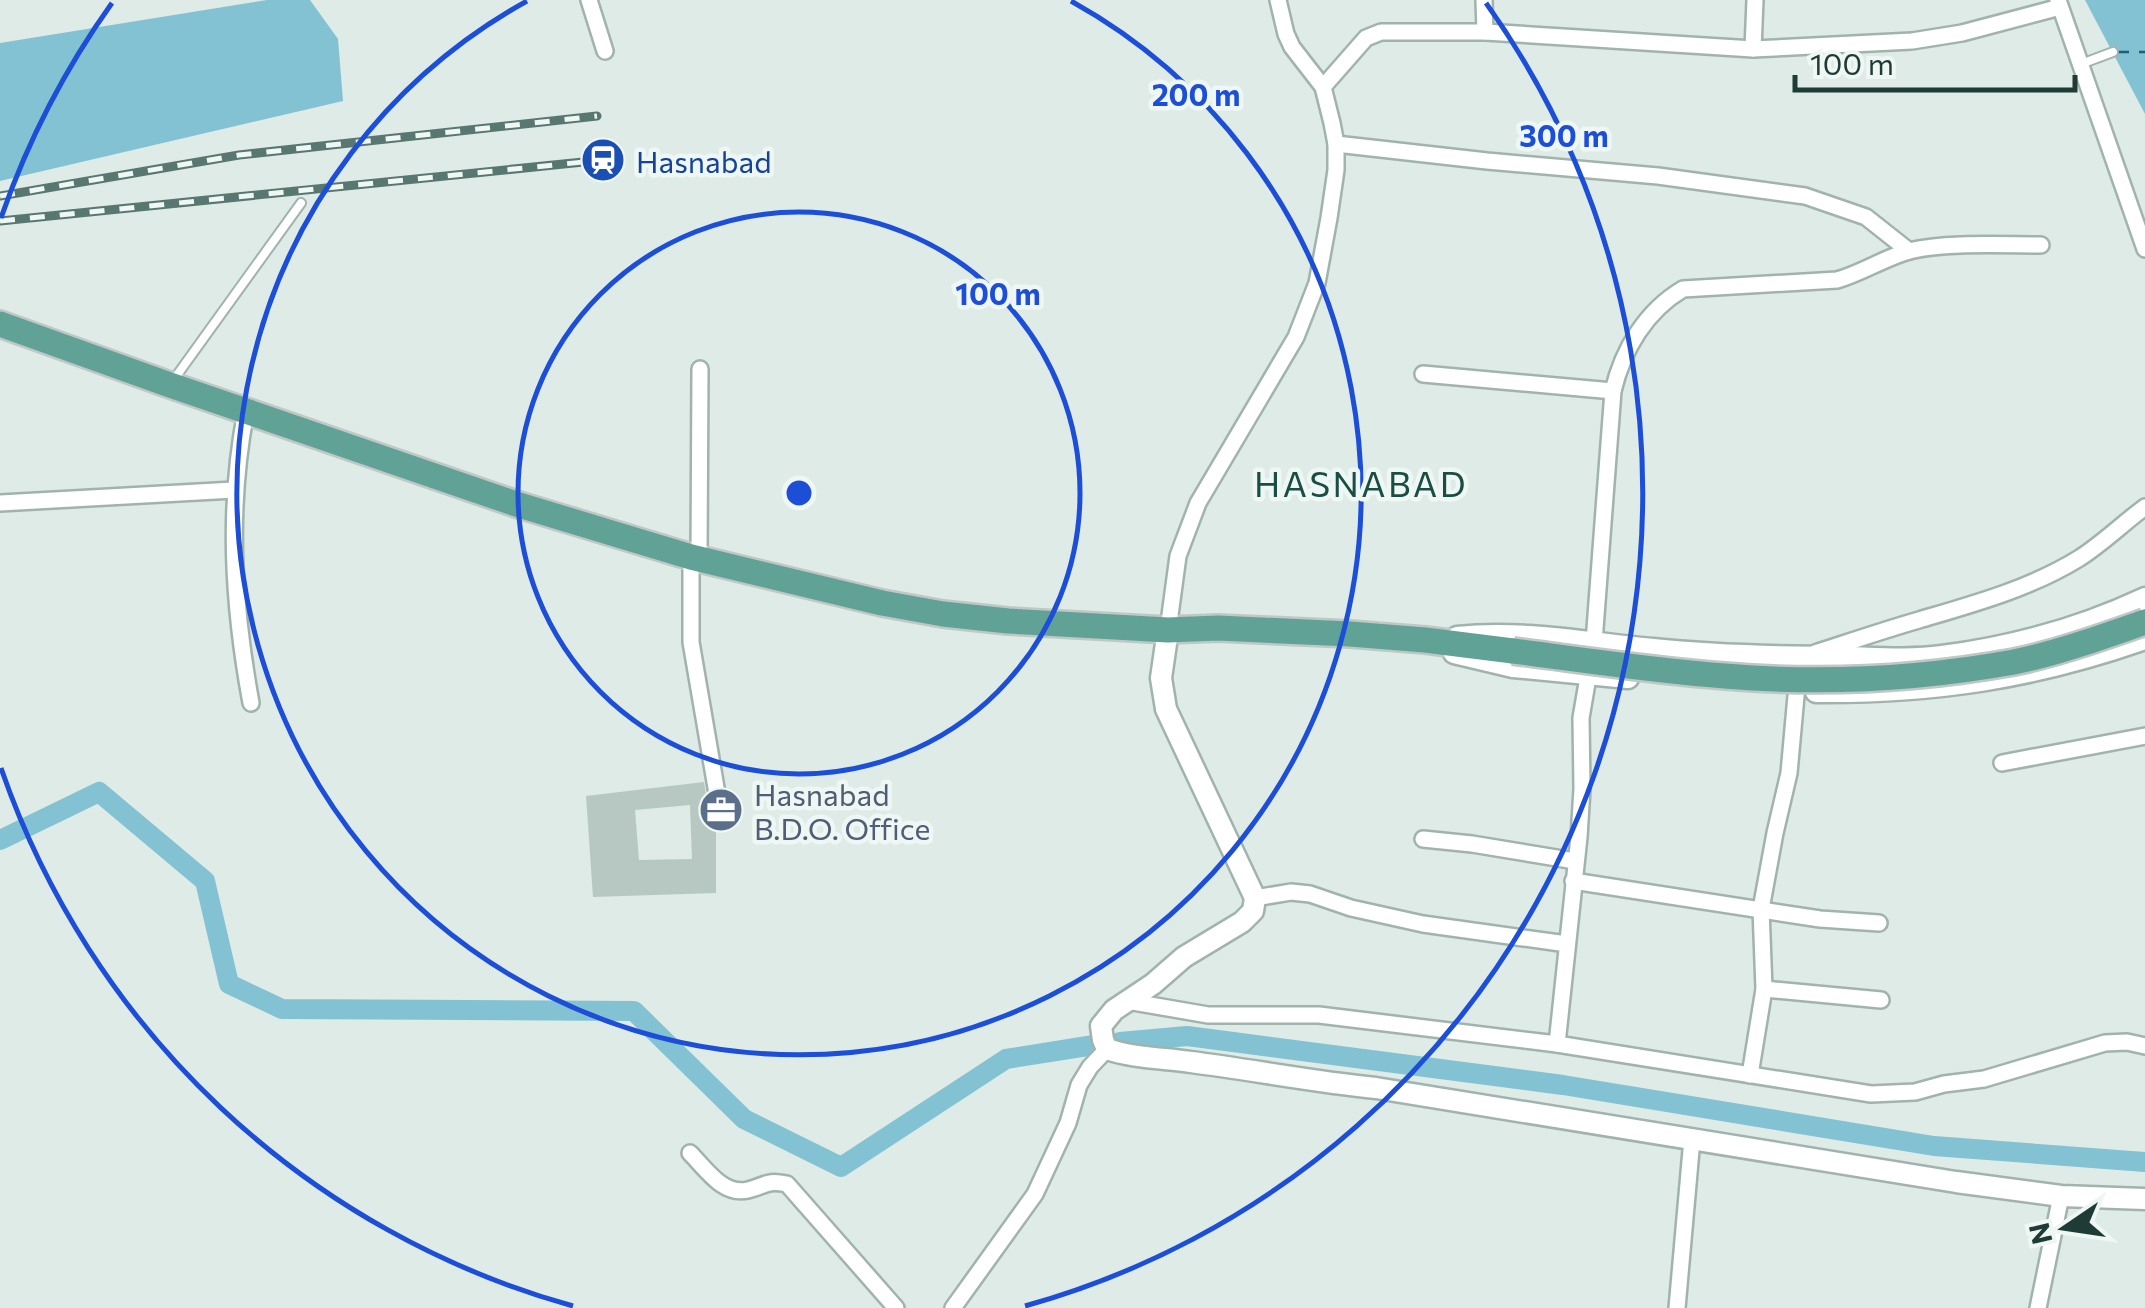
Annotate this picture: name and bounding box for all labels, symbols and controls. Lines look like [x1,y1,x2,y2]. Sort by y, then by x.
scale bar [1795,30,2075,92]
text: 100 m [1810,44,1894,81]
text: 200 m [1152,75,1240,112]
text: 300 m [1519,116,1609,153]
station icon: Hasnabad [580,137,626,183]
place label: Hasnabad [636,142,771,179]
text: 100 m [955,274,1041,311]
district label: HASNABAD [1254,461,1468,504]
centre of rings [781,475,817,511]
place label: Hasnabad B.D.O. Office [754,775,930,846]
office icon: Hasnabad B.D.O. Office [698,787,744,833]
north arrow [2015,1178,2115,1278]
text: N [2021,1220,2059,1248]

